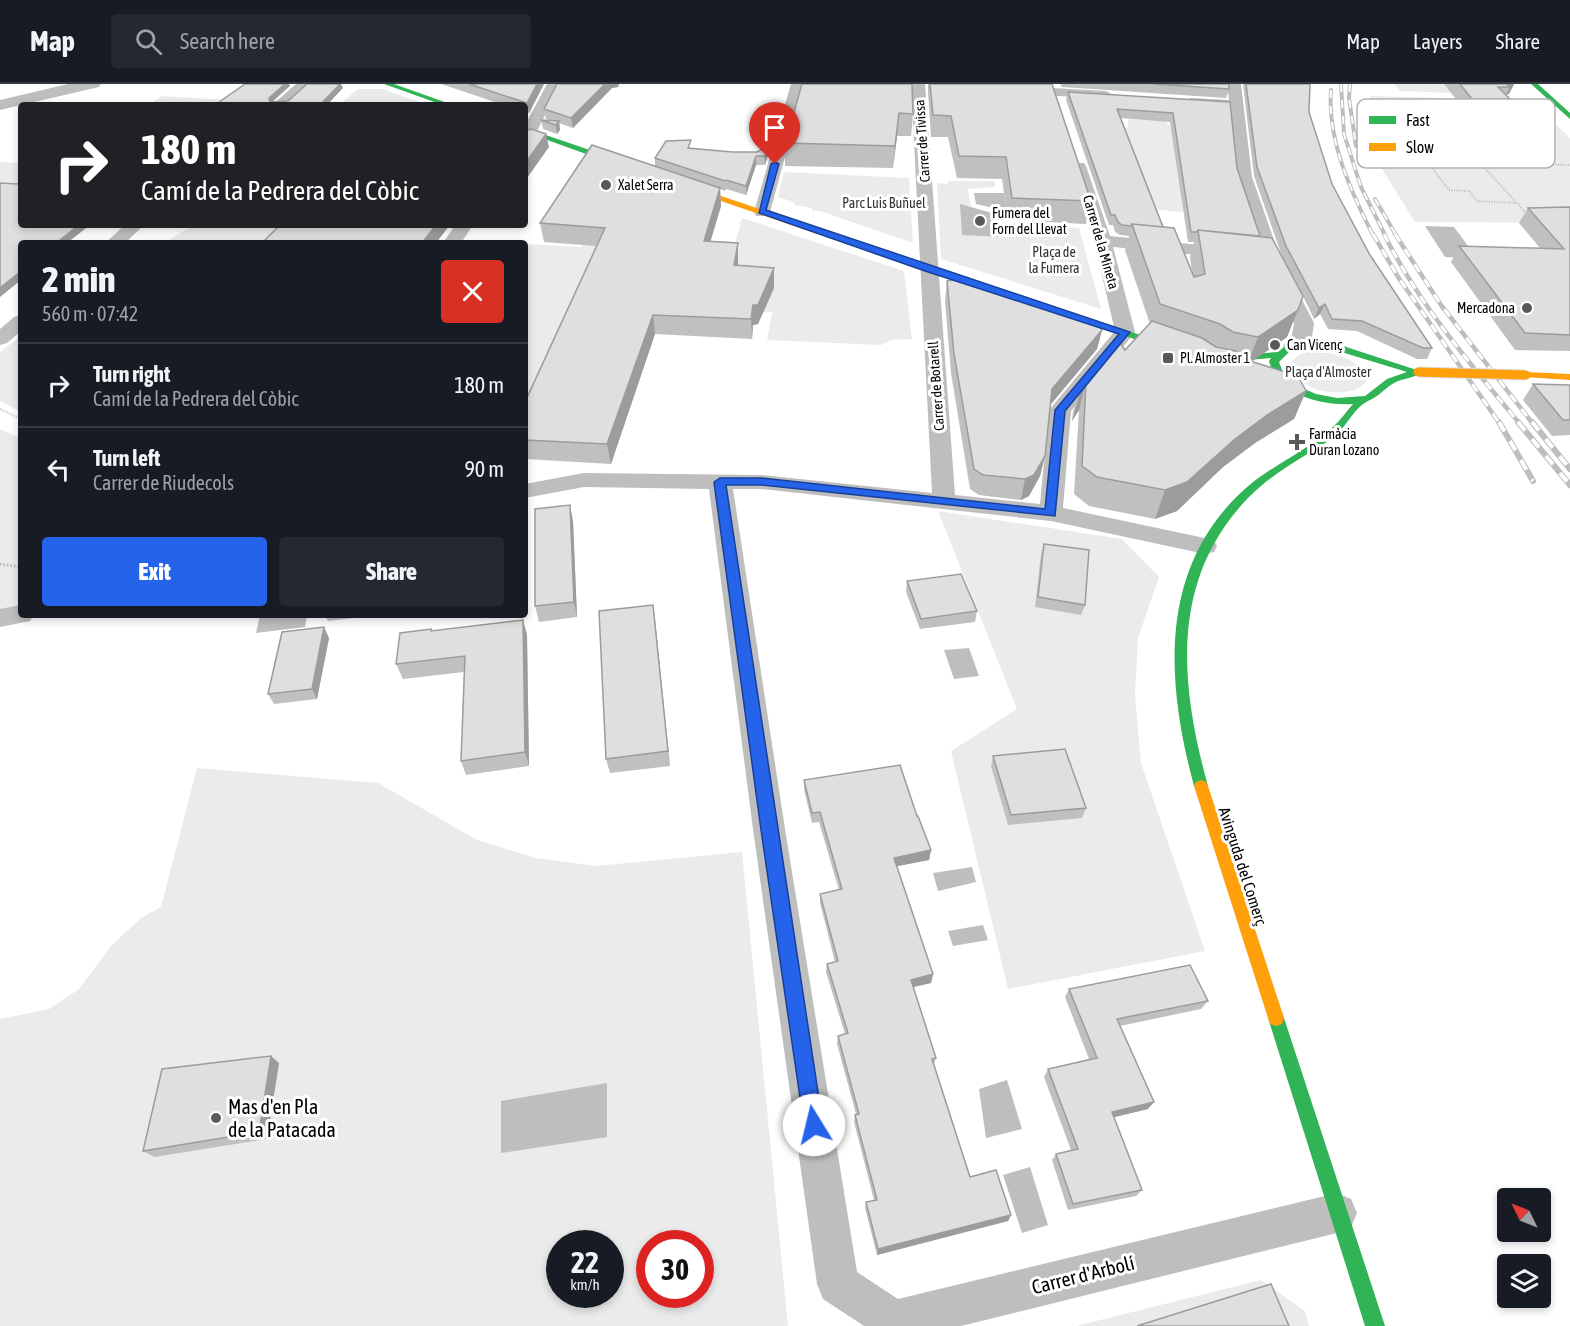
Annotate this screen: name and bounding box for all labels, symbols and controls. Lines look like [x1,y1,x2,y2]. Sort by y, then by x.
search box [111,14,531,68]
text: Map [30,25,75,57]
icon: search [132,25,165,58]
text: Search here [180,28,275,54]
text: Map [1346,29,1380,53]
text: Layers [1413,29,1463,53]
text: Share [1496,29,1540,53]
street label: Carrer de Tivissa [911,99,933,183]
legend [1357,99,1555,168]
pin [749,102,800,164]
icon: arrive [758,111,791,144]
text: Fast [1406,111,1430,129]
text: 180 m [141,125,236,173]
icon: right [42,126,120,204]
text: Slow [1406,138,1434,156]
text: Camí de la Pedrera del Còbic [141,175,419,206]
place label: Xalet Serra [618,177,673,193]
marker: Xalet Serra [599,178,613,192]
street label: Carrer de la Mineta [1080,193,1122,291]
park label: Parc Luis Buñuel [842,195,926,211]
place label: Fumera del Forn del Llevat [992,205,1067,237]
marker: Fumera del Forn del Llevat [973,214,987,228]
park label: Plaça de la Fumera [1028,244,1080,276]
text: 2 min [42,258,116,300]
button: close [441,260,504,323]
place label: Mercadona [1457,300,1515,316]
marker: Mercadona [1520,301,1534,315]
text: 560 m · 07:42 [42,302,138,325]
place label: Can Vicenç [1287,337,1343,353]
marker: Can Vicenç [1268,338,1282,352]
street label: Carrer de Botarell [925,340,947,431]
place label: Pl. Almoster 1 [1180,350,1250,366]
marker: Pl. Almoster 1 [1161,351,1175,365]
text: Turn right [93,361,170,387]
park label: Plaça d'Almoster [1285,364,1372,380]
icon: right [42,369,75,402]
text: 180 m [454,372,504,398]
text: Camí de la Pedrera del Còbic [93,387,299,410]
place label: Farmàcia Duran Lozano [1309,426,1379,458]
marker: Farmàcia Duran Lozano [1290,435,1304,449]
text: Turn left [93,445,160,471]
icon: left [42,453,75,486]
text: 90 m [464,456,504,482]
text: Carrer de Riudecols [93,471,234,494]
button: Exit [42,537,267,606]
button: Share [279,537,504,606]
street label: Avinguda del Comerç [1214,805,1271,928]
position arrow [782,1093,846,1157]
place label: Mas d'en Pla de la Patacada [228,1095,336,1141]
marker: Mas d'en Pla de la Patacada [209,1111,223,1125]
north arrow [1497,1188,1551,1242]
map controls [1497,1188,1551,1308]
speed limit sign: 30 [636,1230,714,1308]
text: 22 [571,1245,599,1279]
street label: Carrer d'Arbolí [1029,1251,1137,1298]
button: layers [1497,1254,1551,1308]
text: km/h [570,1276,600,1293]

